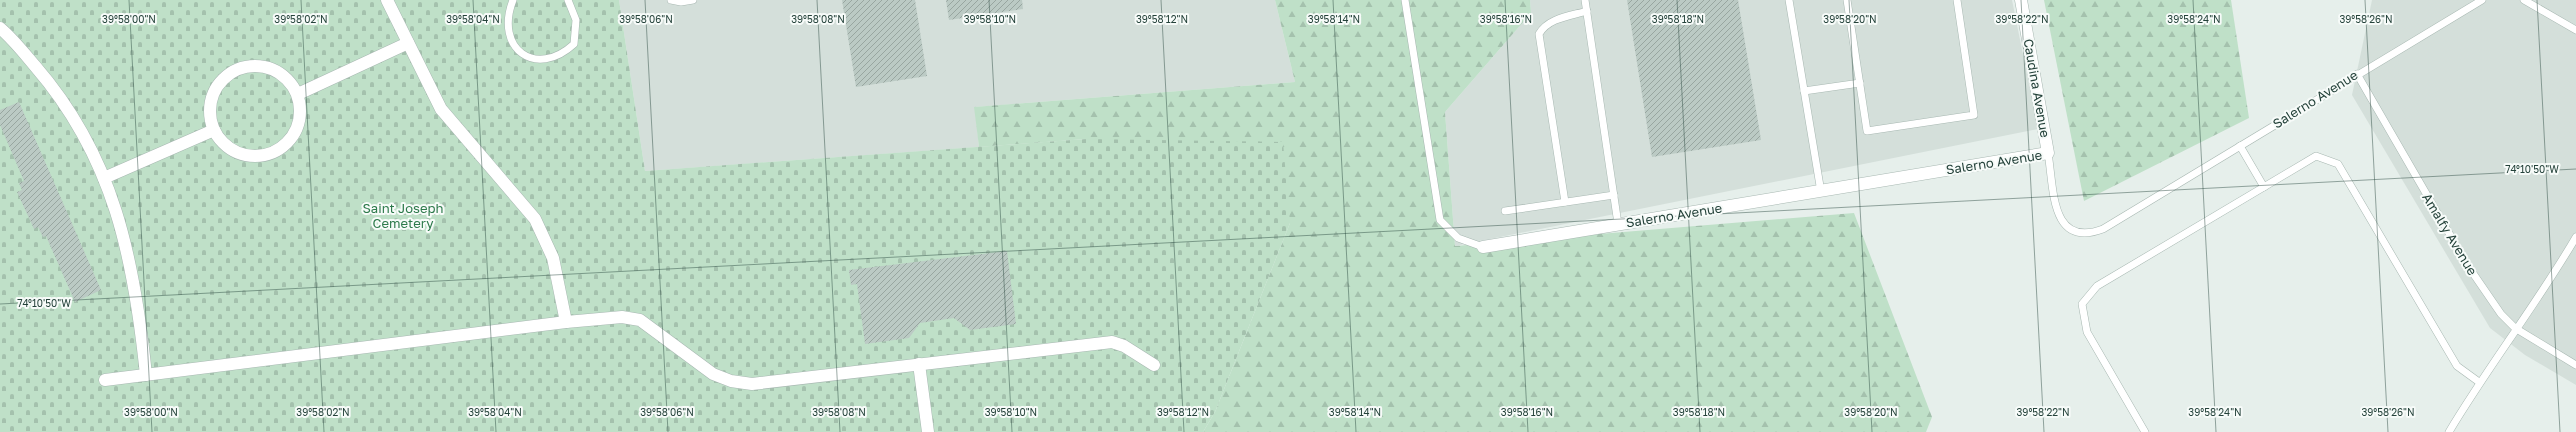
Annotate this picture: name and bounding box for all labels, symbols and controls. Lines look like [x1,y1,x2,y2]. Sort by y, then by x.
text: 39°58'00"N [102,13,156,25]
text: 39°58'02"N [274,13,328,25]
text: 39°58'04"N [446,13,500,25]
text: 39°58'06"N [619,13,673,25]
text: 39°58'08"N [791,13,845,25]
text: 39°58'10"N [964,13,1016,25]
text: 39°58'12"N [1136,13,1188,25]
text: 39°58'14"N [1308,13,1360,25]
text: 39°58'16"N [1480,13,1532,25]
text: 39°58'18"N [1652,13,1704,25]
text: 39°58'20"N [1823,13,1877,25]
text: 39°58'22"N [1996,13,2049,25]
text: 39°58'24"N [2167,13,2221,25]
text: 39°58'26"N [2339,13,2393,25]
street label: Caudina Avenue [2020,37,2054,139]
street label: Salerno Avenue [2270,66,2360,132]
street label: Salerno Avenue [1945,146,2043,178]
text: 74°10'50"W [2505,163,2559,175]
street label: Amalfy Avenue [2419,190,2481,278]
street label: Salerno Avenue [1625,199,1723,231]
park label: Saint Joseph Cemetery [363,200,443,231]
text: 74°10'50"W [17,297,71,309]
text: 39°58'00"N [124,406,178,418]
text: 39°58'02"N [296,406,350,418]
text: 39°58'04"N [468,406,522,418]
text: 39°58'06"N [640,406,694,418]
text: 39°58'08"N [812,406,866,418]
text: 39°58'10"N [985,406,1037,418]
text: 39°58'12"N [1157,406,1209,418]
text: 39°58'14"N [1329,406,1381,418]
text: 39°58'16"N [1501,406,1553,418]
text: 39°58'18"N [1673,406,1725,418]
text: 39°58'20"N [1844,406,1898,418]
text: 39°58'22"N [2017,406,2070,418]
text: 39°58'24"N [2188,406,2242,418]
text: 39°58'26"N [2361,406,2415,418]

